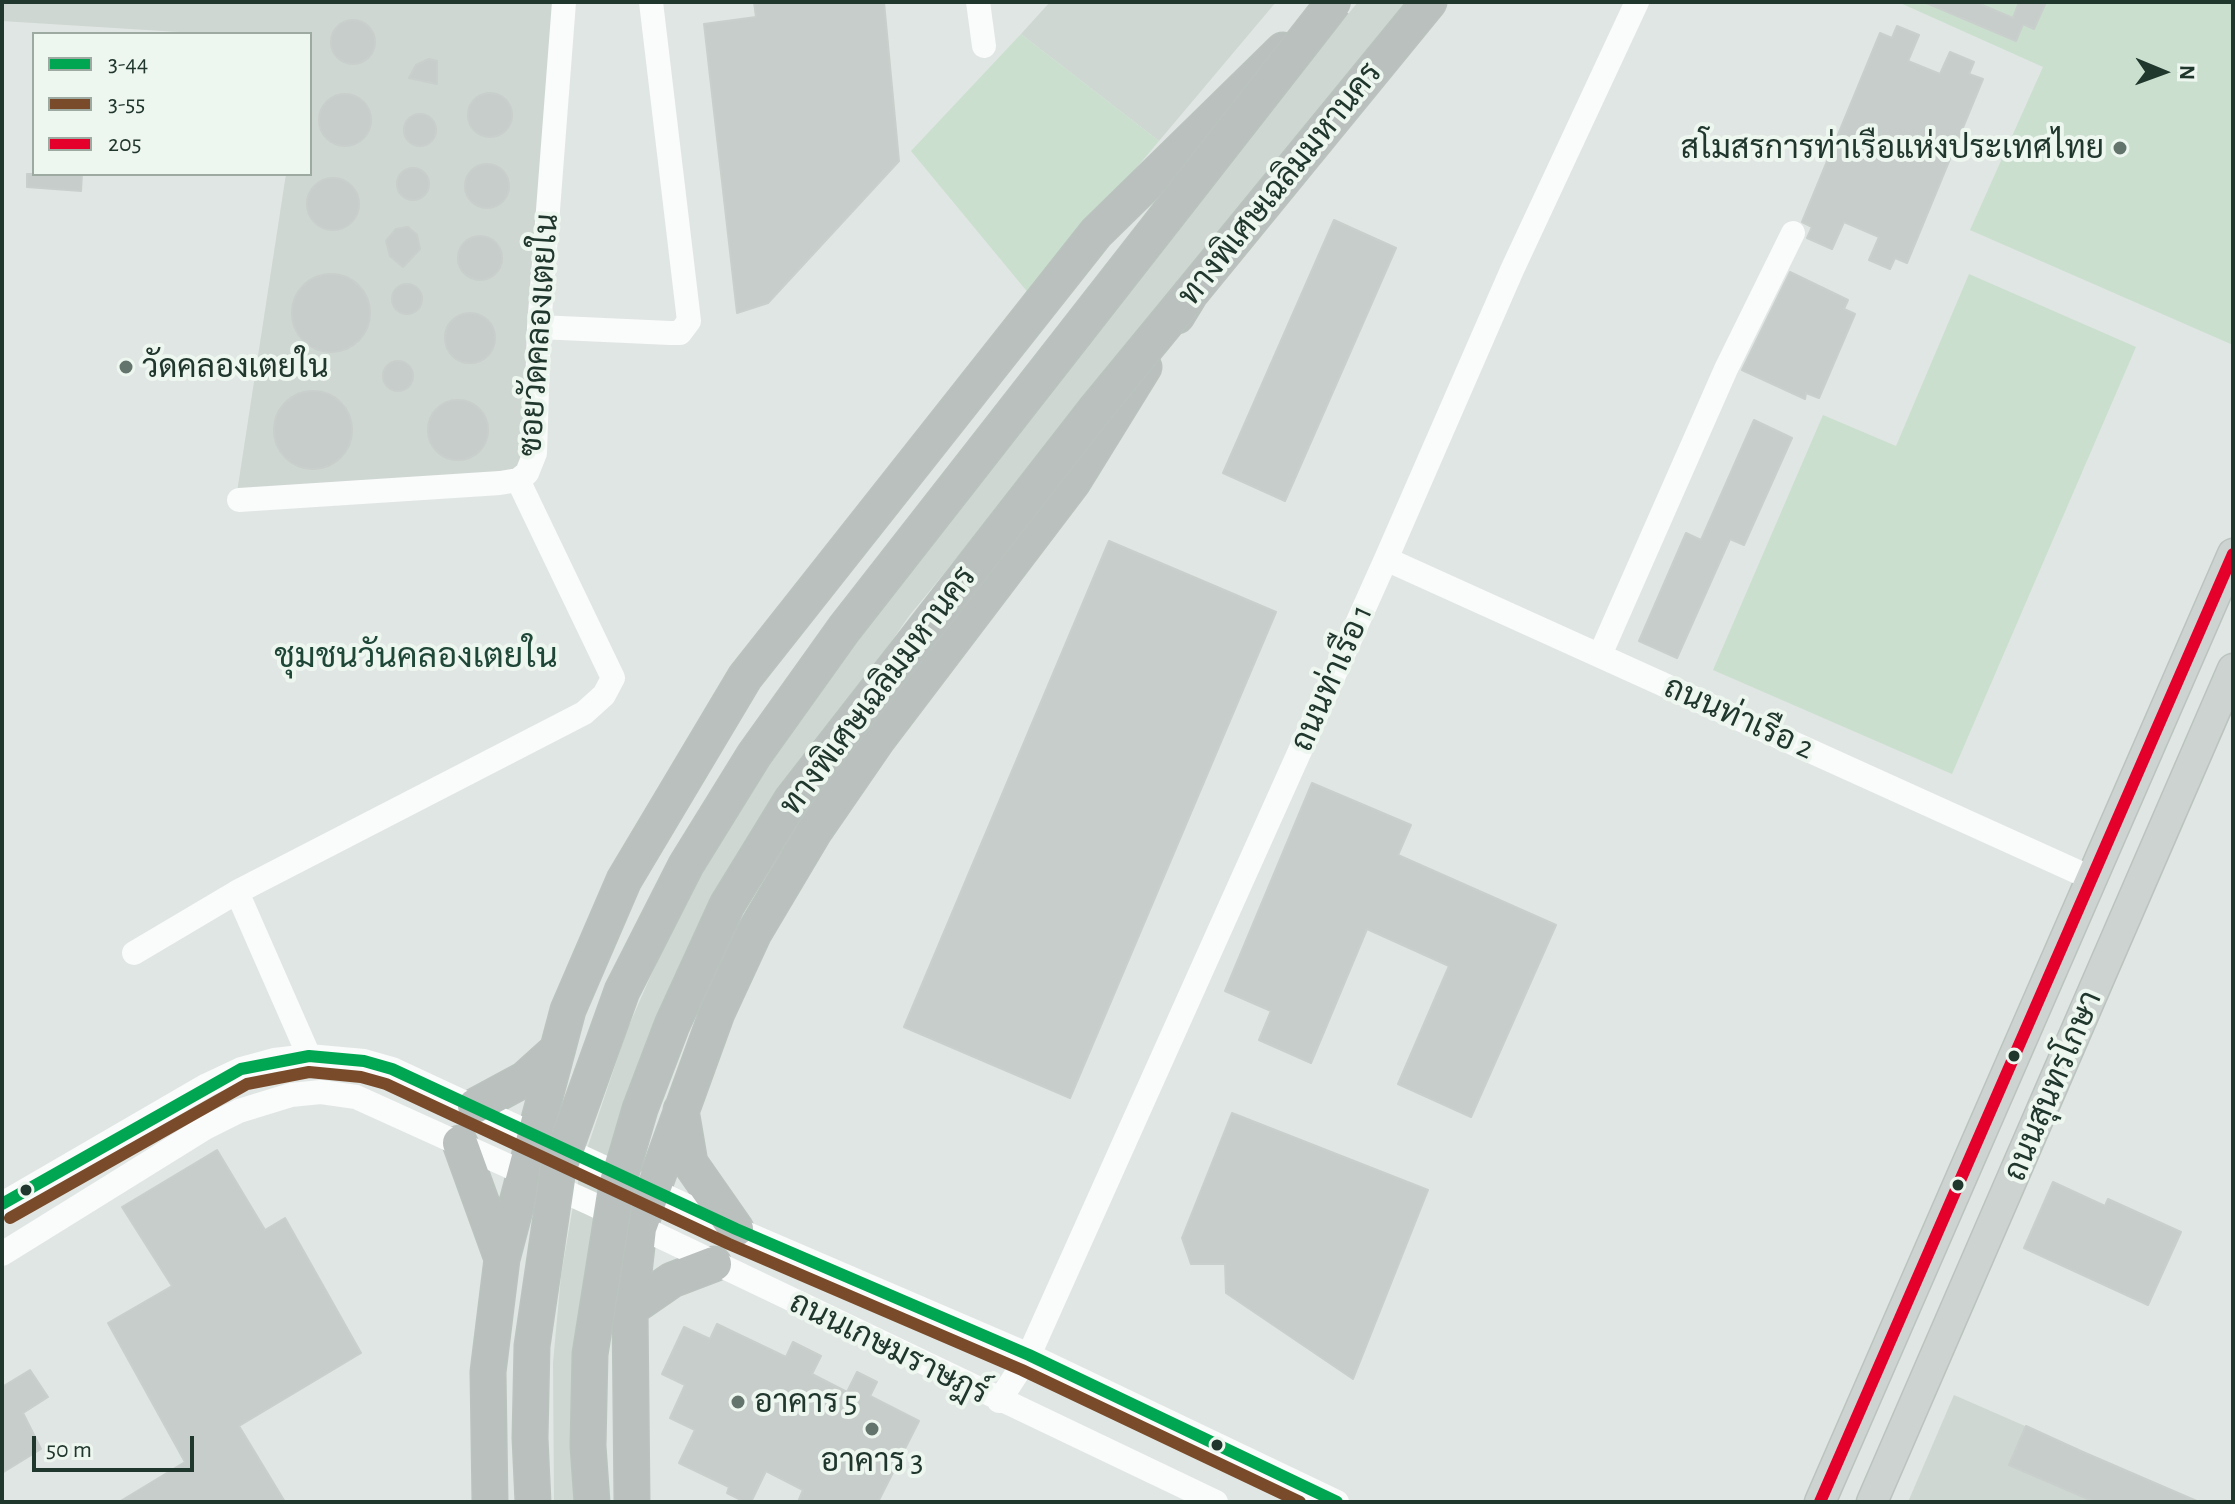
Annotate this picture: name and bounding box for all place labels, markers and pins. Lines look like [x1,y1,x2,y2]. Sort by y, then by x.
place label: สโมสรการท่าเรือแห่งประเทศไทย [1680,129,2104,167]
marker: สโมสรการท่าเรือแห่งประเทศไทย [2111,139,2129,157]
place label: วัดคลองเตยใน [142,348,329,386]
marker: วัดคลองเตยใน [117,358,135,376]
unlabelled marker [2006,1048,2022,1064]
unlabelled marker [1950,1177,1966,1193]
unlabelled marker [18,1182,34,1198]
place label: อาคาร 5 [754,1383,857,1421]
marker: อาคาร 5 [729,1393,747,1411]
marker: อาคาร 3 [863,1420,881,1438]
unlabelled marker [1209,1437,1225,1453]
place label: อาคาร 3 [820,1442,924,1480]

